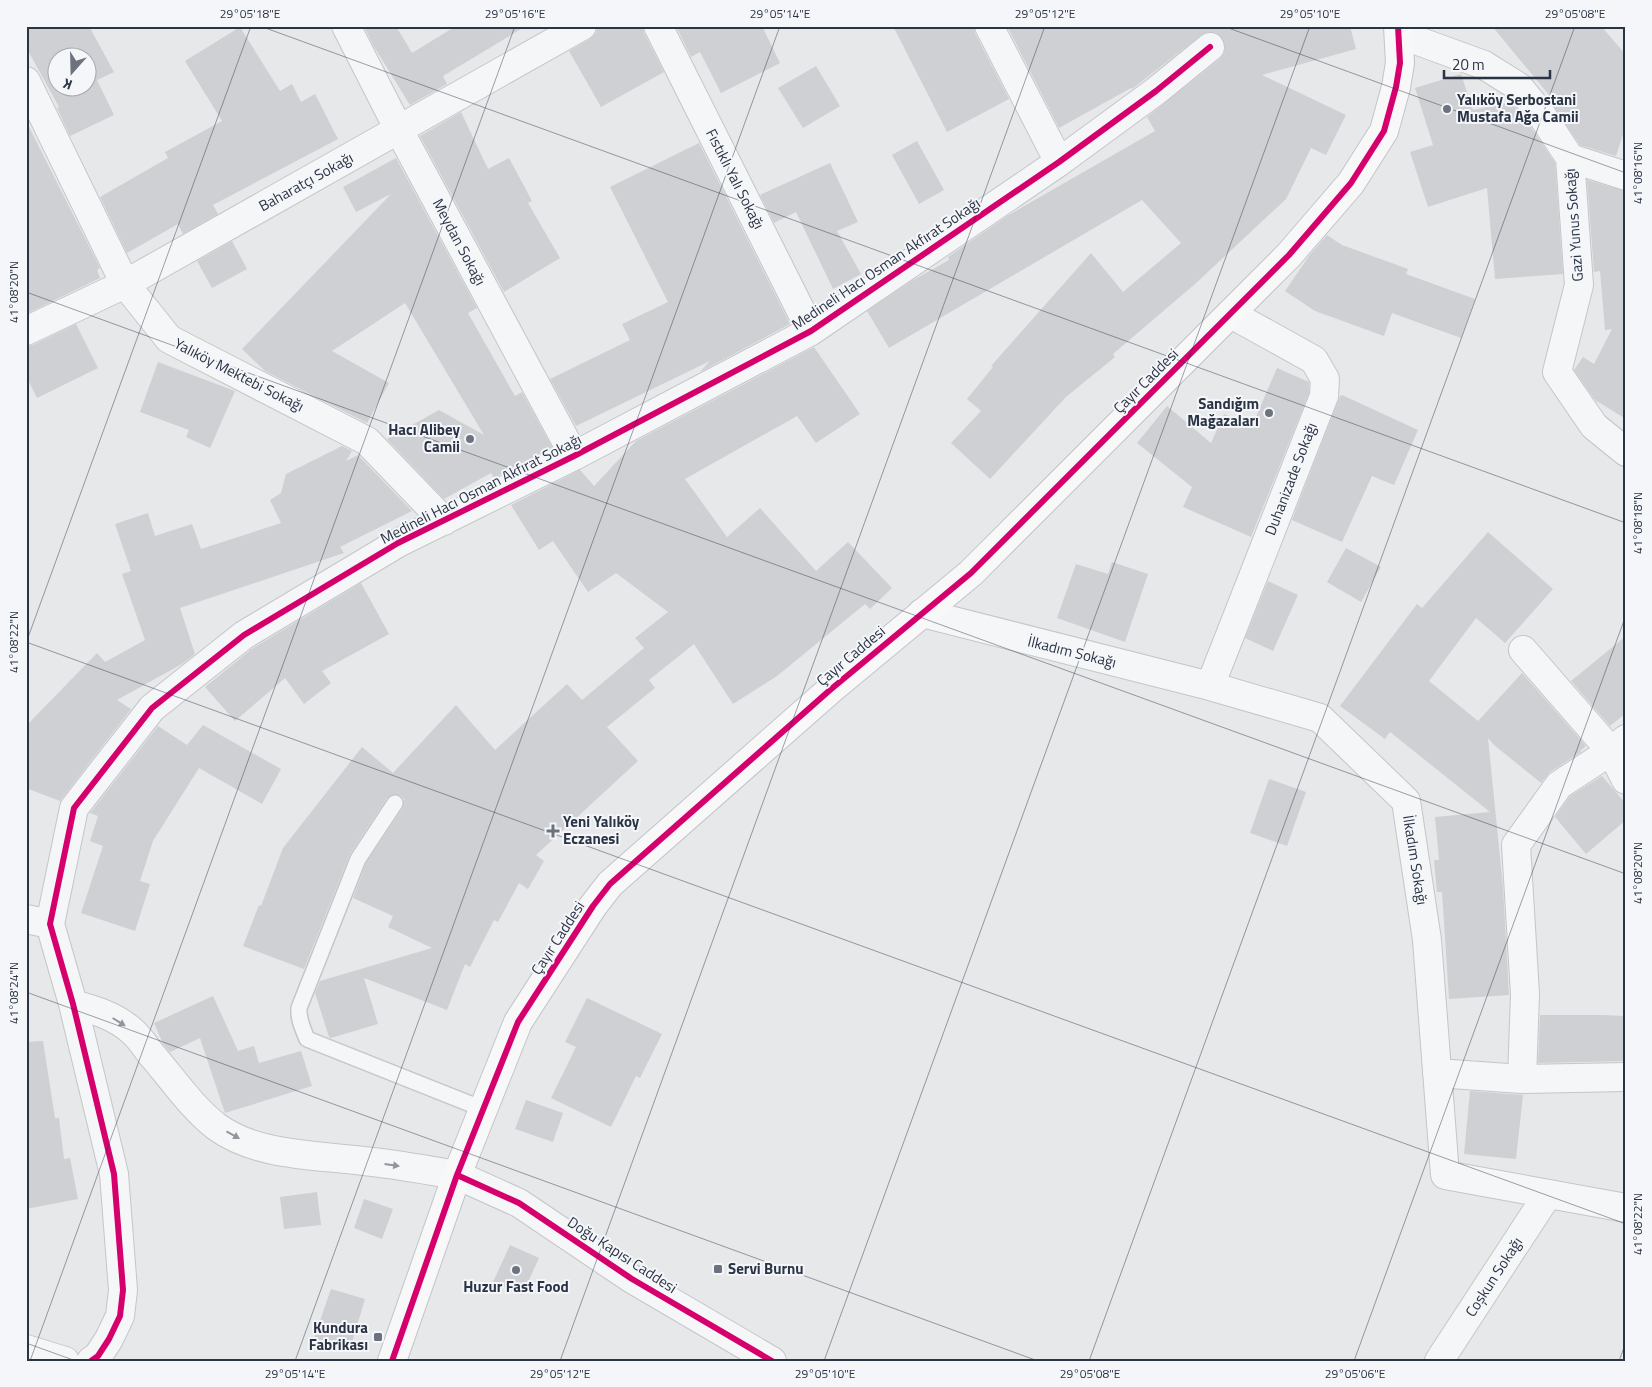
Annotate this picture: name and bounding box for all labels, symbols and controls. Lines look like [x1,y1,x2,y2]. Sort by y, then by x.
text: 29°05'18"E [220,4,281,23]
text: 29°05'16"E [485,4,546,23]
text: 29°05'14"E [750,4,811,23]
text: 29°05'12"E [1015,4,1076,23]
text: 29°05'10"E [1280,4,1341,23]
text: 29°05'08"E [1545,4,1606,23]
north arrow [48,48,98,98]
scale bar [1444,48,1551,80]
text: 20 m [1452,53,1485,76]
text: K [59,73,75,96]
place label: Yalıköy Serbostani Mustafa Ağa Camii [1457,88,1579,128]
marker: Yalıköy Serbostani Mustafa Ağa Camii [1441,103,1453,115]
street label: Fıstıklı Yalı Sokağı [700,125,771,233]
text: 41°08'16"N [1628,142,1647,204]
street label: Baharatçı Sokağı [254,146,357,217]
street label: Gazi Yunus Sokağı [1558,168,1589,282]
street label: Medineli Hacı Osman Akfırat Sokağı [787,192,985,336]
street label: Meydan Sokağı [427,194,492,289]
text: 41°08'20"N [4,261,23,323]
street label: Yalıköy Mektebi Sokağı [170,332,308,417]
street label: Çayır Caddesi [1108,343,1183,418]
place label: Sandığım Mağazaları [1187,392,1259,432]
marker: Sandığım Mağazaları [1263,407,1275,419]
place label: Hacı Alibey Camii [388,418,460,458]
street label: Duhanizade Sokağı [1258,419,1323,539]
street label: Medineli Hacı Osman Akfırat Sokağı [376,428,586,550]
marker: Hacı Alibey Camii [464,433,476,445]
text: 41°08'18"N [1628,492,1647,554]
text: 41°08'22"N [4,611,23,673]
street label: Çayır Caddesi [811,620,890,691]
street label: İlkadım Sokağı [1025,629,1119,674]
place label: Yeni Yalıköy Eczanesi [563,810,640,850]
street label: İlkadım Sokağı [1397,813,1434,906]
marker: Yeni Yalıköy Eczanesi [547,825,559,837]
text: 41°08'20"N [1628,842,1647,904]
street label: Çayır Caddesi [525,896,590,979]
text: 41°08'24"N [4,962,23,1024]
one-way arrow [112,1017,125,1026]
one-way arrow [226,1131,239,1140]
one-way arrow [384,1161,400,1169]
text: 41°08'22"N [1628,1193,1647,1255]
street label: Doğu Kapısı Caddesi [563,1210,682,1299]
street label: Coşkun Sokağı [1459,1232,1528,1321]
place label: Servi Burnu [728,1257,804,1280]
marker: Servi Burnu [712,1263,724,1275]
marker: Huzur Fast Food [510,1264,522,1276]
place label: Huzur Fast Food [463,1275,569,1298]
place label: Kundura Fabrikası [309,1316,368,1356]
marker: Kundura Fabrikası [372,1331,384,1343]
text: 29°05'14"E [265,1364,326,1383]
text: 29°05'12"E [530,1364,591,1383]
text: 29°05'10"E [795,1364,856,1383]
text: 29°05'08"E [1060,1364,1121,1383]
text: 29°05'06"E [1325,1364,1386,1383]

